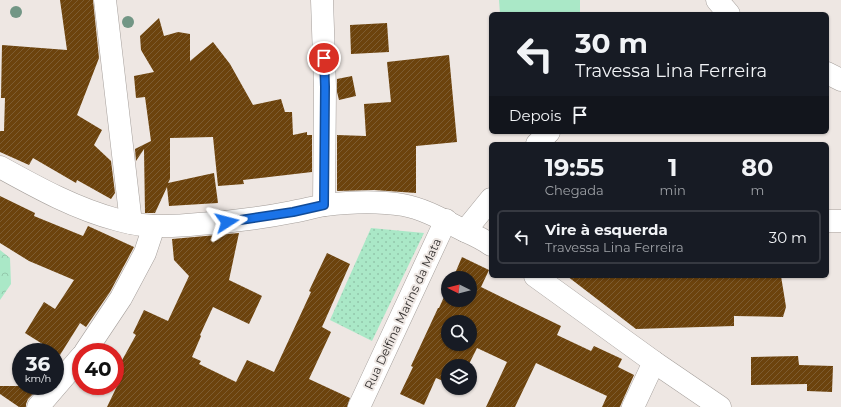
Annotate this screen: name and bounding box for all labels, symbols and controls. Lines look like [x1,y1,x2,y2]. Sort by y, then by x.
text: 30 m [575,26,648,60]
icon: left [509,28,561,80]
pin [307,41,341,75]
icon: arrive [313,47,335,69]
text: Travessa Lina Ferreira [575,60,767,82]
icon: arrive [569,104,591,126]
text: Depois [509,106,561,125]
text: 19:55 [545,153,604,182]
text: 1 [668,153,677,182]
text: 80 [741,153,773,182]
text: Chegada [545,182,604,198]
text: min [660,182,686,198]
text: m [750,182,764,198]
position arrow [206,201,248,243]
text: Vire à esquerda [545,220,668,239]
icon: left [511,226,533,248]
text: 30 m [769,228,807,247]
street label: Rua Delfina Marins da Mata [361,236,444,392]
text: Travessa Lina Ferreira [545,239,684,255]
north arrow [441,271,477,307]
map controls [441,271,477,395]
button: search [441,315,477,351]
speed limit sign: 40 [72,343,124,395]
text: 36 [26,352,50,376]
button: layers [441,359,477,395]
text: km/h [25,372,51,385]

